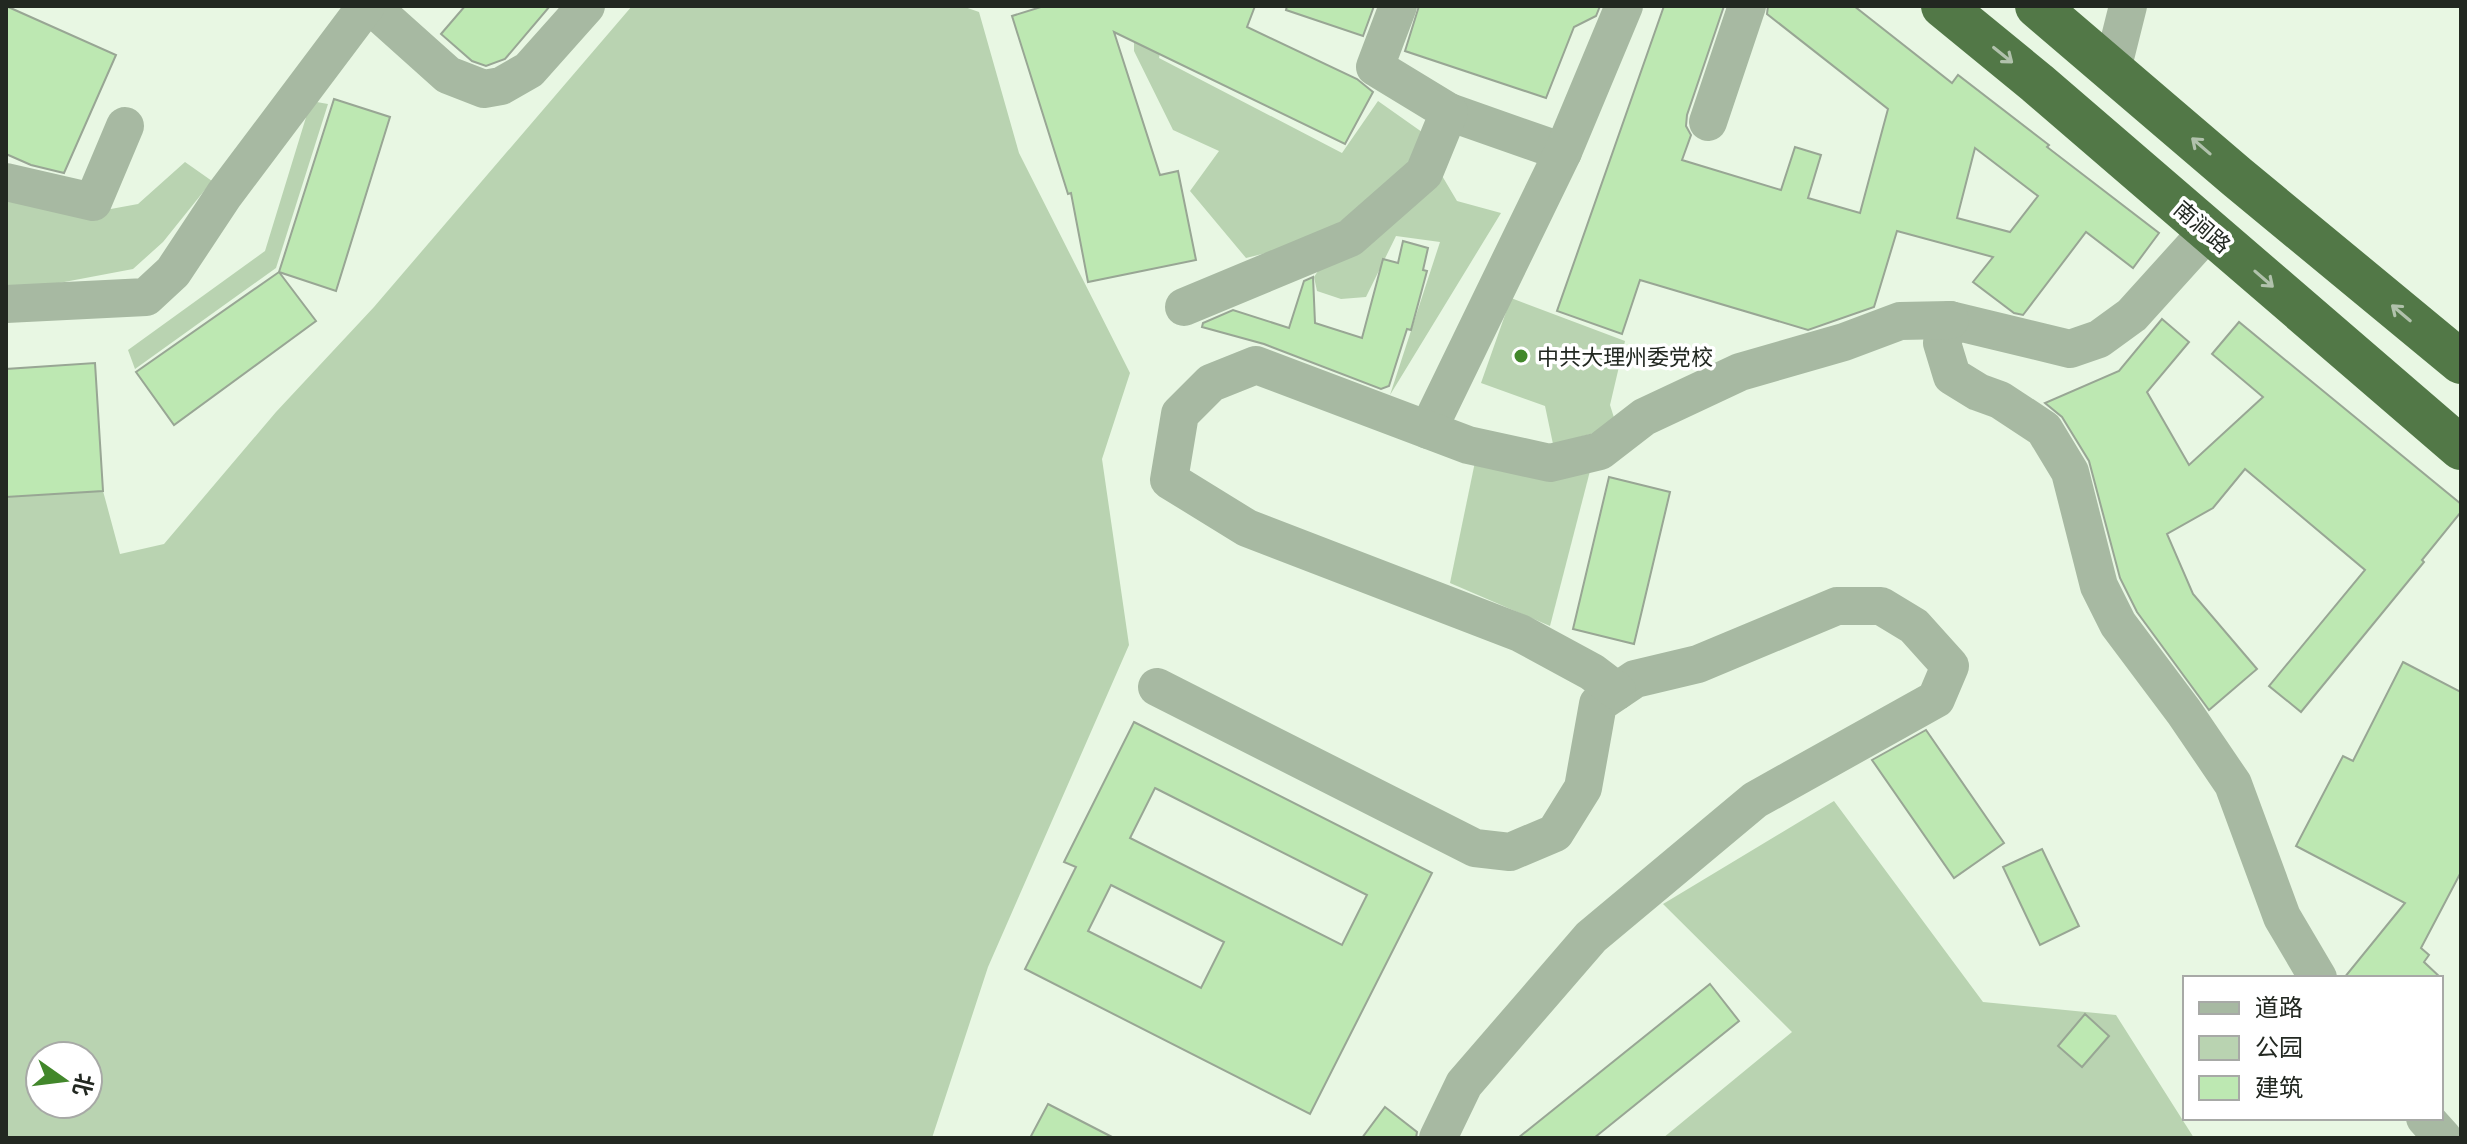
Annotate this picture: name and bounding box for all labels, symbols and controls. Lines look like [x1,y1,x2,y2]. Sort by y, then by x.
one-way arrow [1992,46,2013,64]
one-way arrow [2191,137,2212,155]
street label: 南涧路 [2170,195,2236,257]
one-way arrow [2254,270,2274,288]
one-way arrow [2391,304,2412,322]
place label: 中共大理州委党校 [1537,343,1713,369]
marker: 中共大理州委党校 [1512,347,1530,365]
legend [2183,976,2443,1120]
text: 道路 [2255,992,2303,1021]
text: 公园 [2255,1032,2303,1061]
north arrow [24,1040,104,1120]
text: 北 [69,1071,100,1099]
text: 建筑 [2255,1072,2303,1101]

